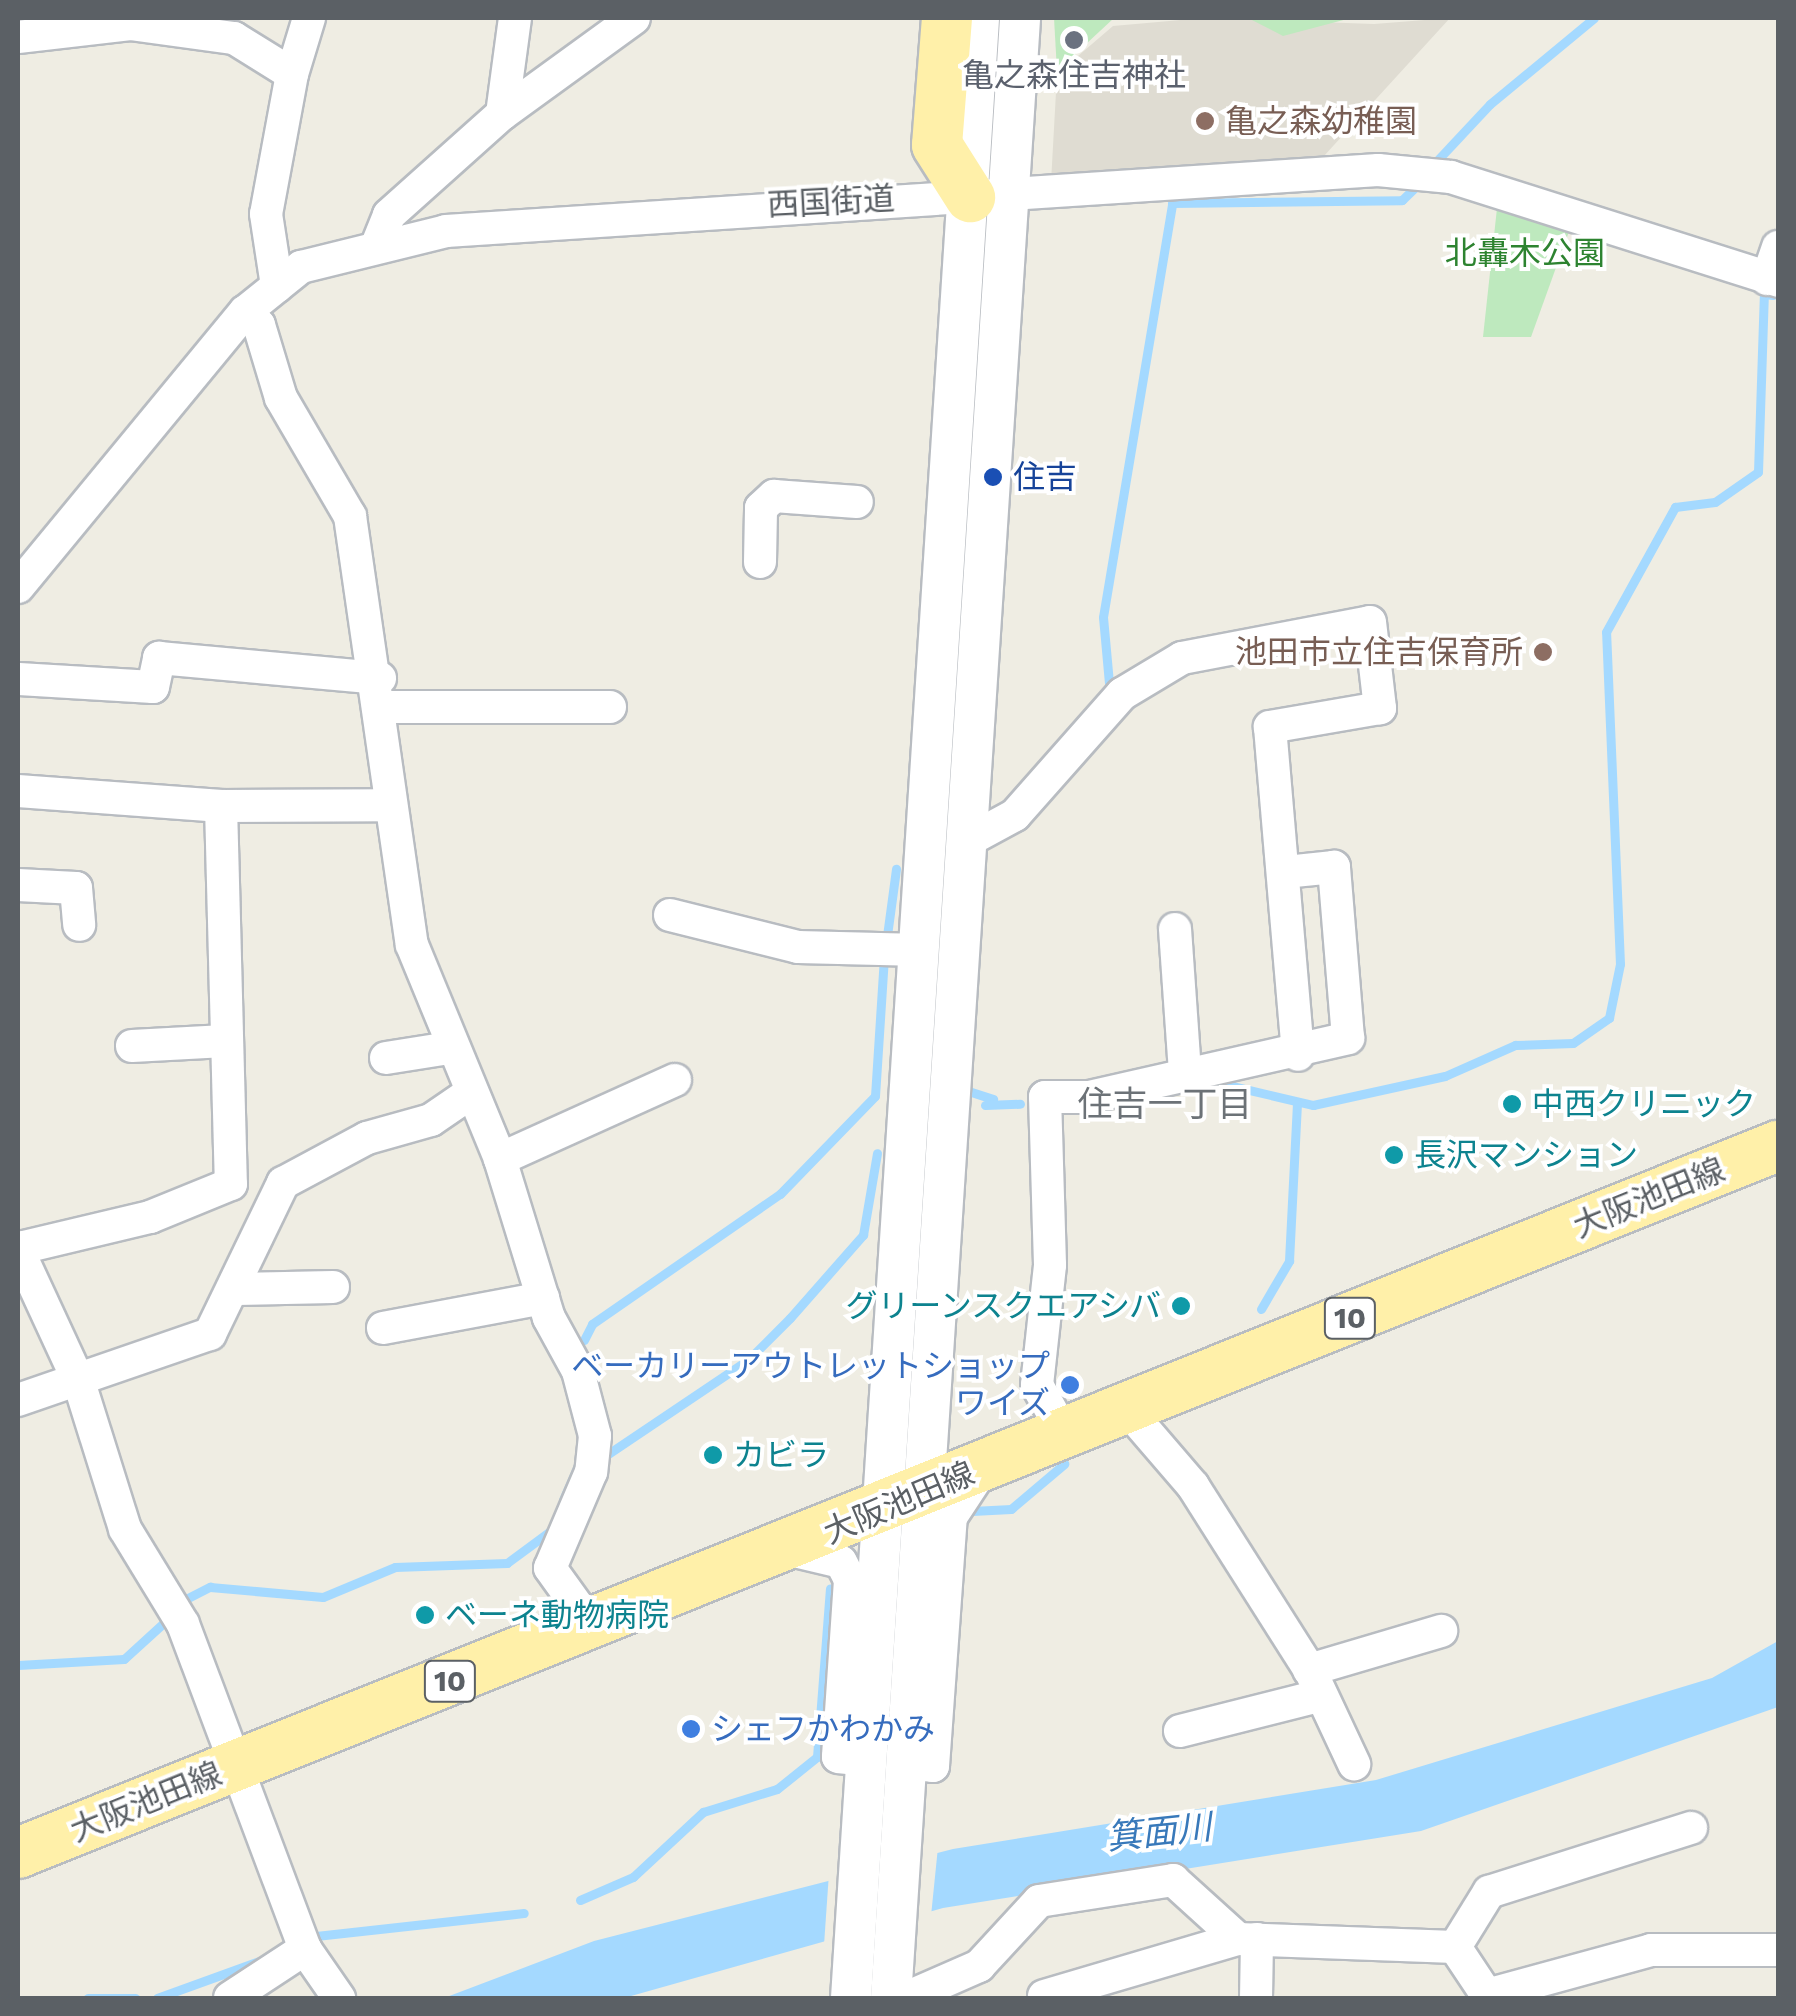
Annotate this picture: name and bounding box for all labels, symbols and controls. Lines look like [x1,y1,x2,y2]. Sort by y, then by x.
marker: 亀之森住吉神社 [1063,29,1085,51]
place label: 亀之森住吉神社 [962,56,1186,94]
place label: 亀之森幼稚園 [1225,102,1417,140]
marker: 亀之森幼稚園 [1194,110,1216,132]
street label: 西国街道 [766,179,896,225]
park label: 北轟木公園 [1445,234,1605,272]
place label: 住吉 [1013,458,1077,496]
marker: 住吉 [982,466,1004,488]
place label: 池田市立住吉保育所 [1235,633,1523,671]
marker: 池田市立住吉保育所 [1532,641,1554,663]
district label: 住吉一丁目 [1078,1083,1252,1125]
place label: 中西クリニック [1532,1085,1756,1123]
marker: 中西クリニック [1501,1093,1523,1115]
place label: 長沢マンション [1414,1136,1638,1174]
marker: 長沢マンション [1383,1144,1405,1166]
street label: 大阪池田線 [1568,1150,1730,1246]
place label: グリーンスクエアシバ [841,1287,1161,1325]
road number: 10 [1322,1293,1378,1343]
marker: グリーンスクエアシバ [1170,1295,1192,1317]
place label: ベーカリーアウトレットショップ ワイズ [570,1348,1050,1423]
marker: ベーカリーアウトレットショップ ワイズ [1059,1374,1081,1396]
place label: カビラ [733,1436,829,1474]
marker: カビラ [702,1444,724,1466]
street label: 大阪池田線 [818,1454,980,1552]
place label: ベーネ動物病院 [445,1596,669,1634]
marker: ベーネ動物病院 [414,1604,436,1626]
road number: 10 [422,1656,478,1706]
place label: シェフかわかみ [711,1710,935,1748]
marker: シェフかわかみ [680,1718,702,1740]
street label: 大阪池田線 [65,1754,227,1850]
water label: 箕面川 [1105,1806,1213,1858]

